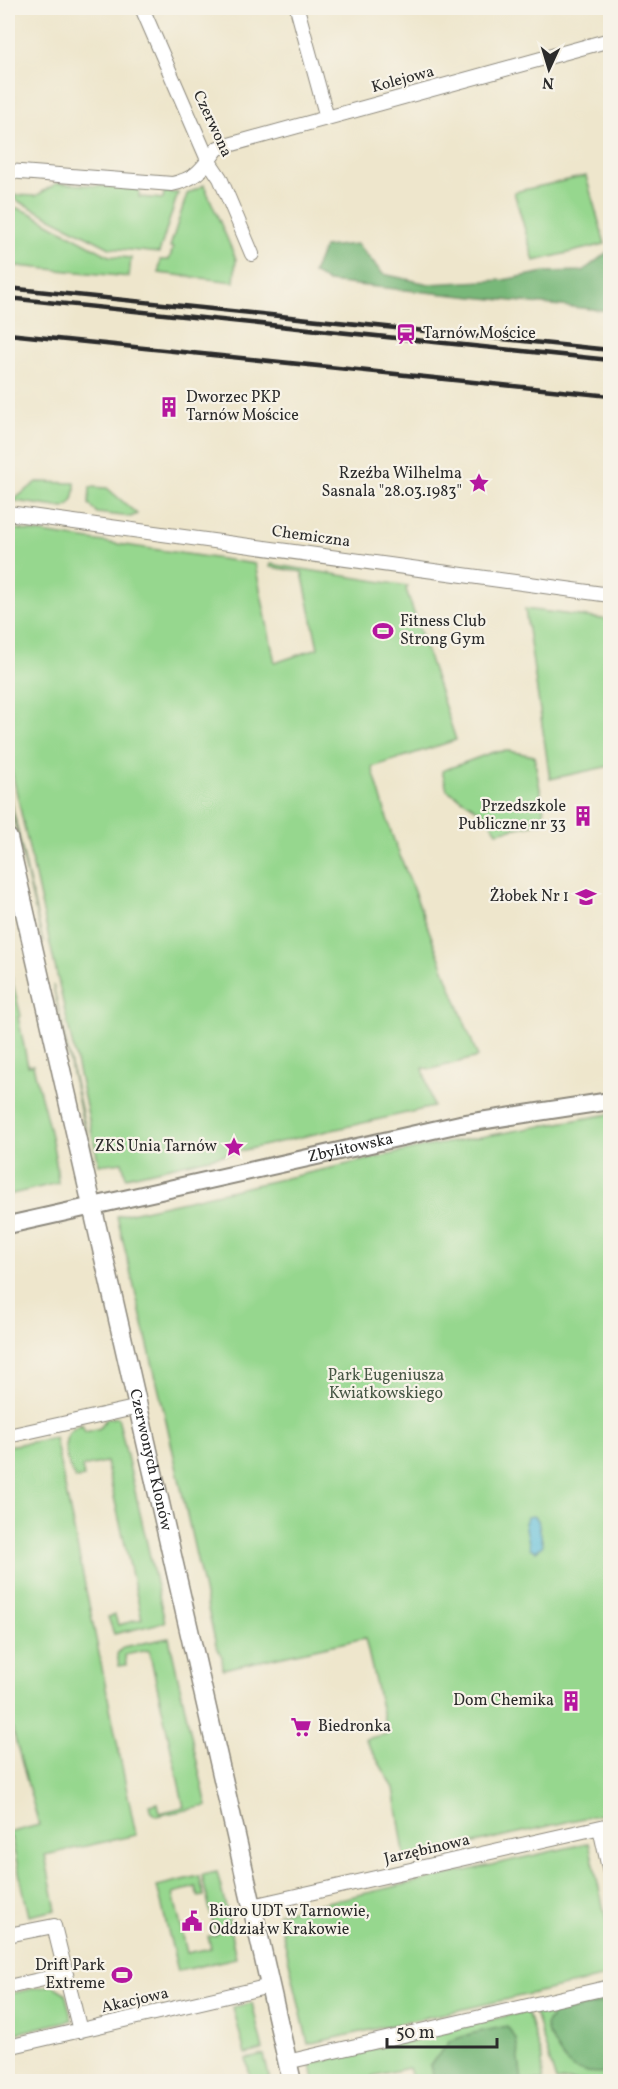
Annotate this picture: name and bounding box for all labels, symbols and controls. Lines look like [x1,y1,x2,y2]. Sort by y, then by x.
north arrow [519,39,579,99]
street label: Kolejowa [369,61,437,99]
text: N [541,71,555,93]
street label: Czerwona [187,87,237,161]
station icon: Tarnów Mościce [394,322,418,346]
place label: Tarnów Mościce [423,323,536,345]
place label: Dworzec PKP Tarnów Mościce [186,387,299,427]
building icon: Dworzec PKP Tarnów Mościce [157,395,181,419]
place label: Rzeźba Wilhelma Sasnala "28.03.1983" [322,463,462,503]
place icon: Rzeźba Wilhelma Sasnala "28.03.1983" [467,471,491,495]
street label: Chemiczna [270,521,352,553]
place label: Fitness Club Strong Gym [400,611,486,651]
sports icon: Fitness Club Strong Gym [371,619,395,643]
place label: Przedszkole Publiczne nr 33 [458,796,566,836]
building icon: Przedszkole Publiczne nr 33 [571,804,595,828]
school or university icon: Żłobek Nr 1 [574,885,598,909]
place label: Żłobek Nr 1 [490,886,569,908]
street label: Zbylitowska [306,1128,395,1169]
place icon: ZKS Unia Tarnów [222,1135,246,1159]
place label: ZKS Unia Tarnów [95,1136,218,1158]
park label: Park Eugeniusza Kwiatkowskiego [328,1365,444,1405]
street label: Czerwonych Klonów [123,1387,177,1534]
building icon: Dom Chemika [559,1689,583,1713]
place label: Dom Chemika [453,1690,554,1712]
supermarket icon: Biedronka [289,1715,313,1739]
place label: Biedronka [318,1716,391,1738]
street label: Jarzębinowa [382,1829,472,1871]
place label: Biuro UDT w Tarnowie, Oddział w Krakowie [209,1901,370,1941]
public building icon: Biuro UDT w Tarnowie, Oddział w Krakowie [180,1909,204,1933]
place label: Drift Park Extreme [35,1955,105,1995]
sports icon: Drift Park Extreme [110,1963,134,1987]
street label: Akacjowa [99,1983,171,2019]
scale bar [387,2011,496,2049]
text: 50 m [396,2021,435,2046]

